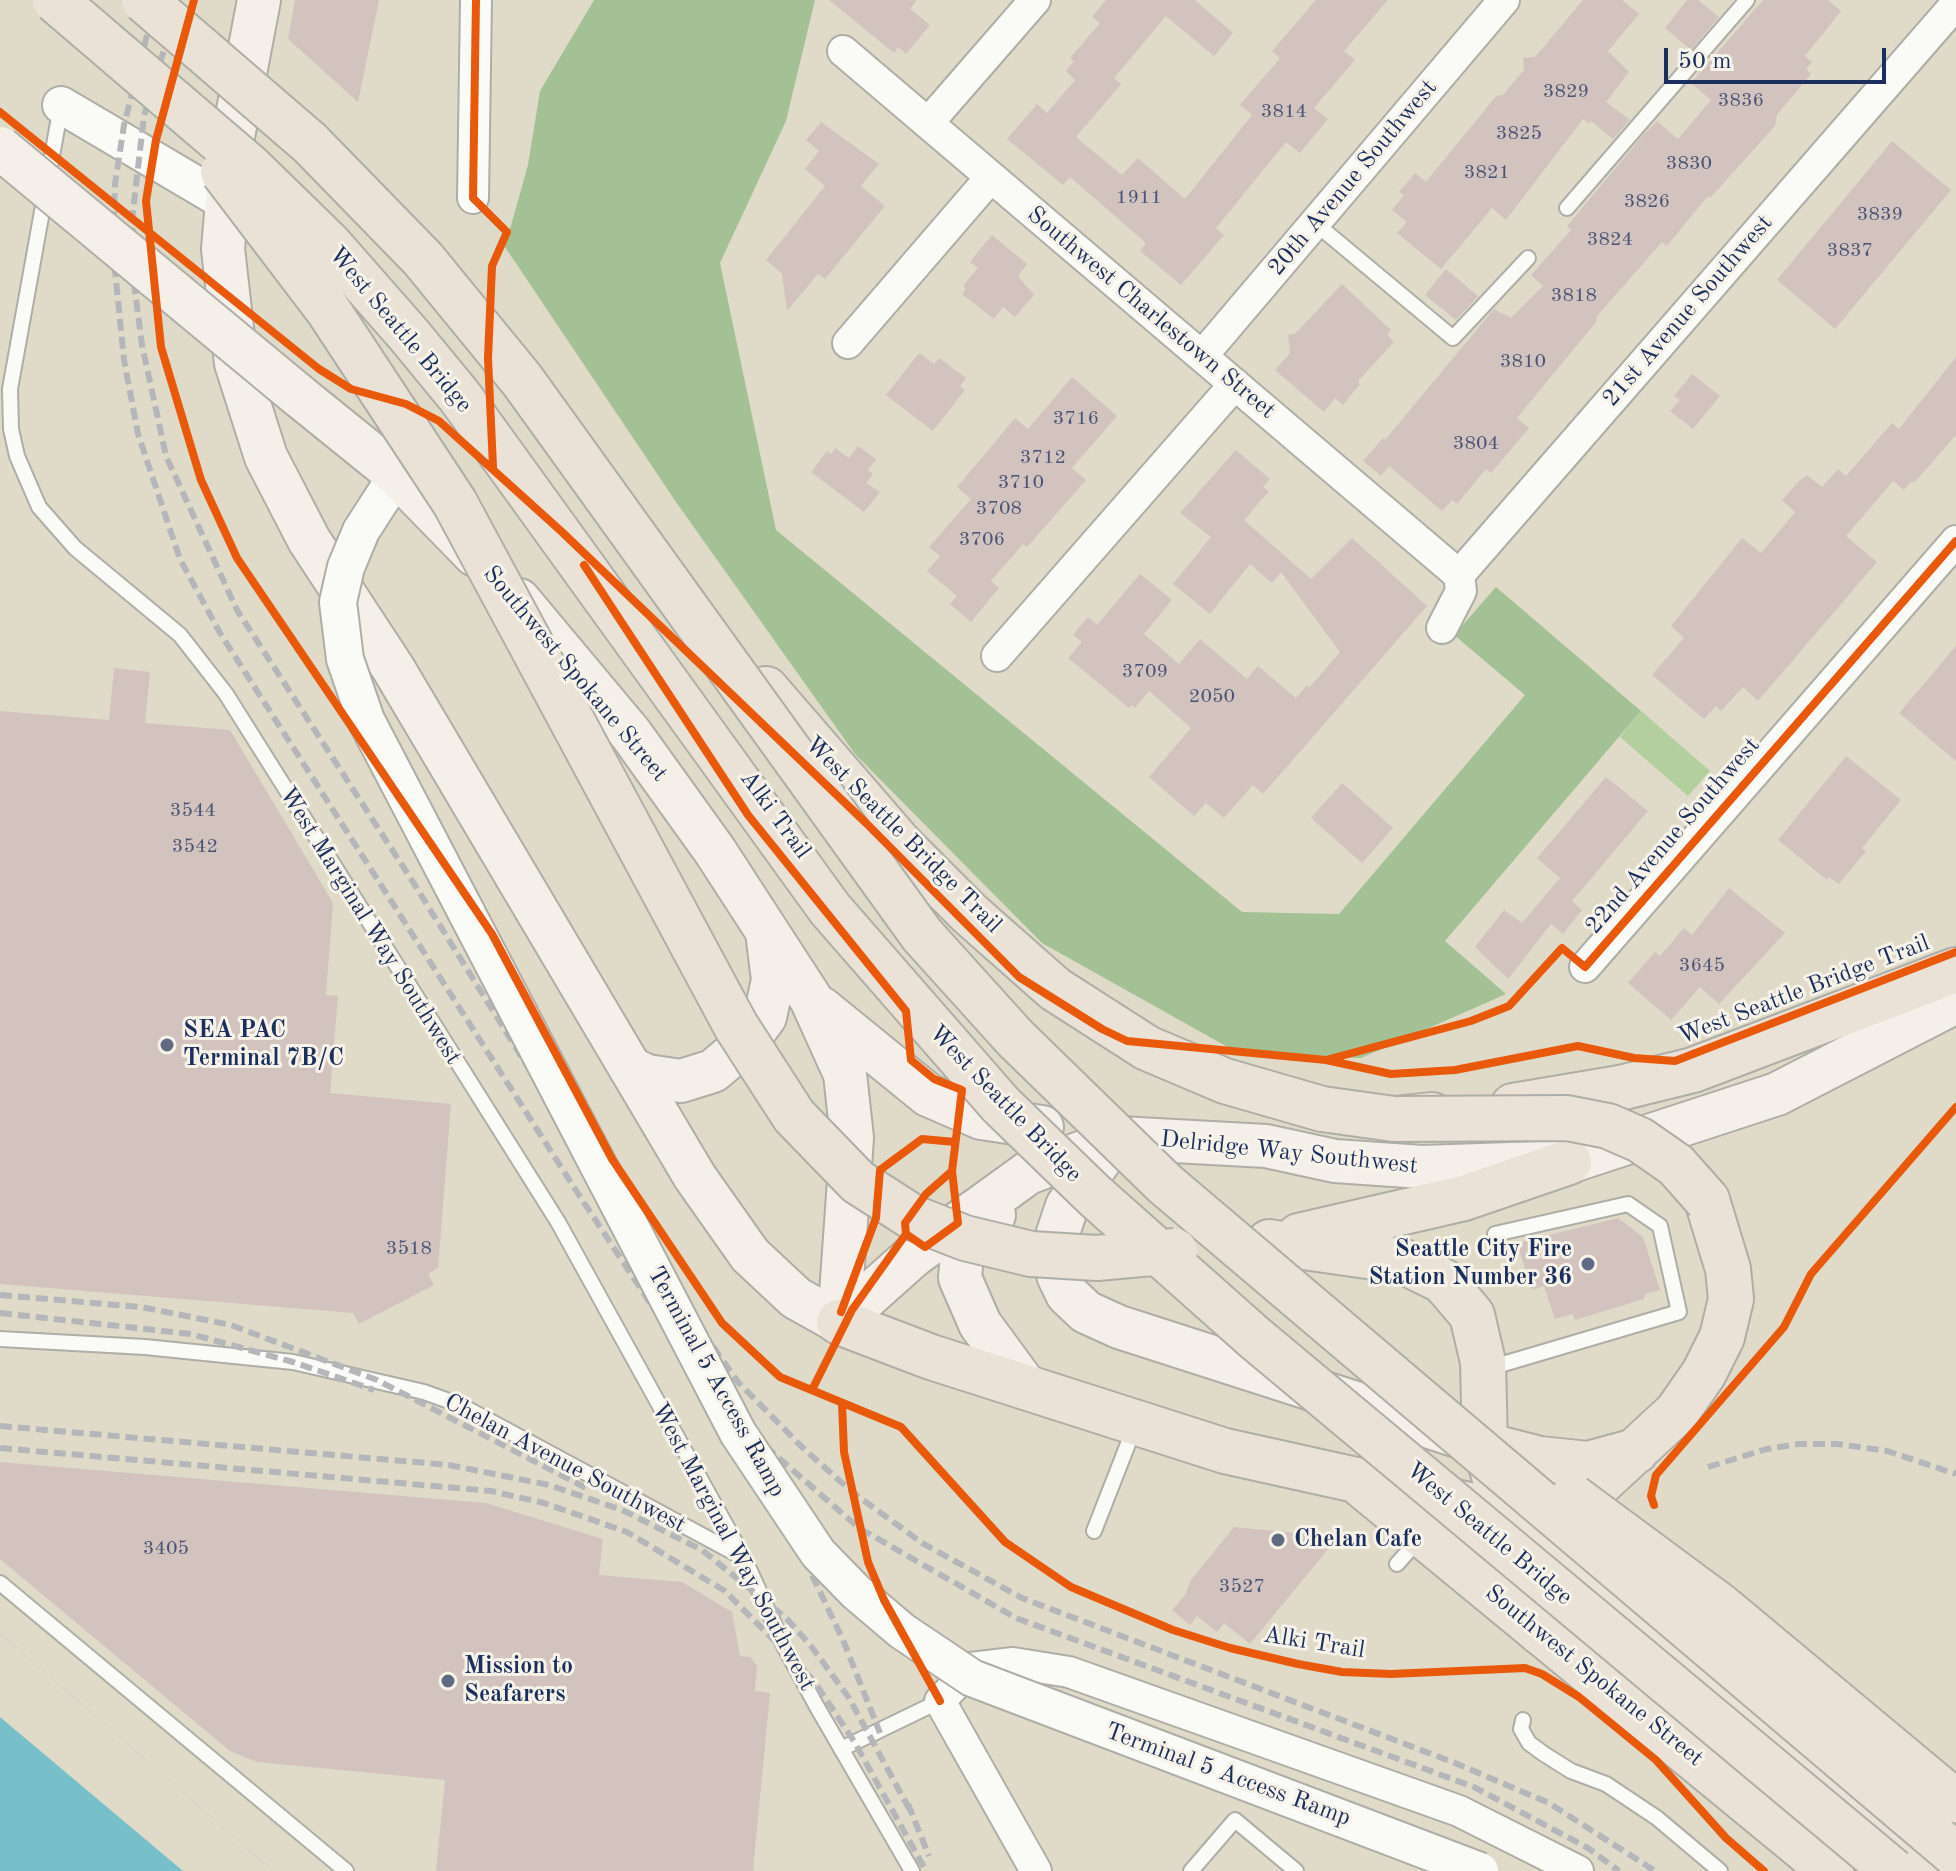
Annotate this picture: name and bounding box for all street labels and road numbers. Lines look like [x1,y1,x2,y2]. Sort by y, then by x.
street label: 20th Avenue Southwest [1262,74,1444,282]
street label: Southwest Charlestown Street [1021,201,1281,425]
street label: 21st Avenue Southwest [1597,209,1779,413]
street label: West Seattle Bridge [322,241,478,419]
street label: Southwest Spokane Street [476,560,674,788]
street label: West Seattle Bridge Trail [799,731,1007,939]
street label: 22nd Avenue Southwest [1580,732,1766,940]
street label: Alki Trail [733,765,817,865]
street label: West Marginal Way Southwest [272,782,468,1070]
street label: West Seattle Bridge Trail [1674,929,1934,1051]
street label: West Seattle Bridge [922,1019,1088,1189]
street label: Delridge Way Southwest [1159,1125,1419,1181]
street label: Terminal 5 Access Ramp [641,1262,791,1502]
street label: Chelan Avenue Southwest [439,1388,691,1540]
street label: West Marginal Way Southwest [645,1398,821,1696]
street label: West Seattle Bridge [1400,1456,1578,1612]
street label: Southwest Spokane Street [1479,1579,1709,1773]
street label: Alki Trail [1261,1621,1367,1665]
street label: Terminal 5 Access Ramp [1101,1717,1355,1833]

